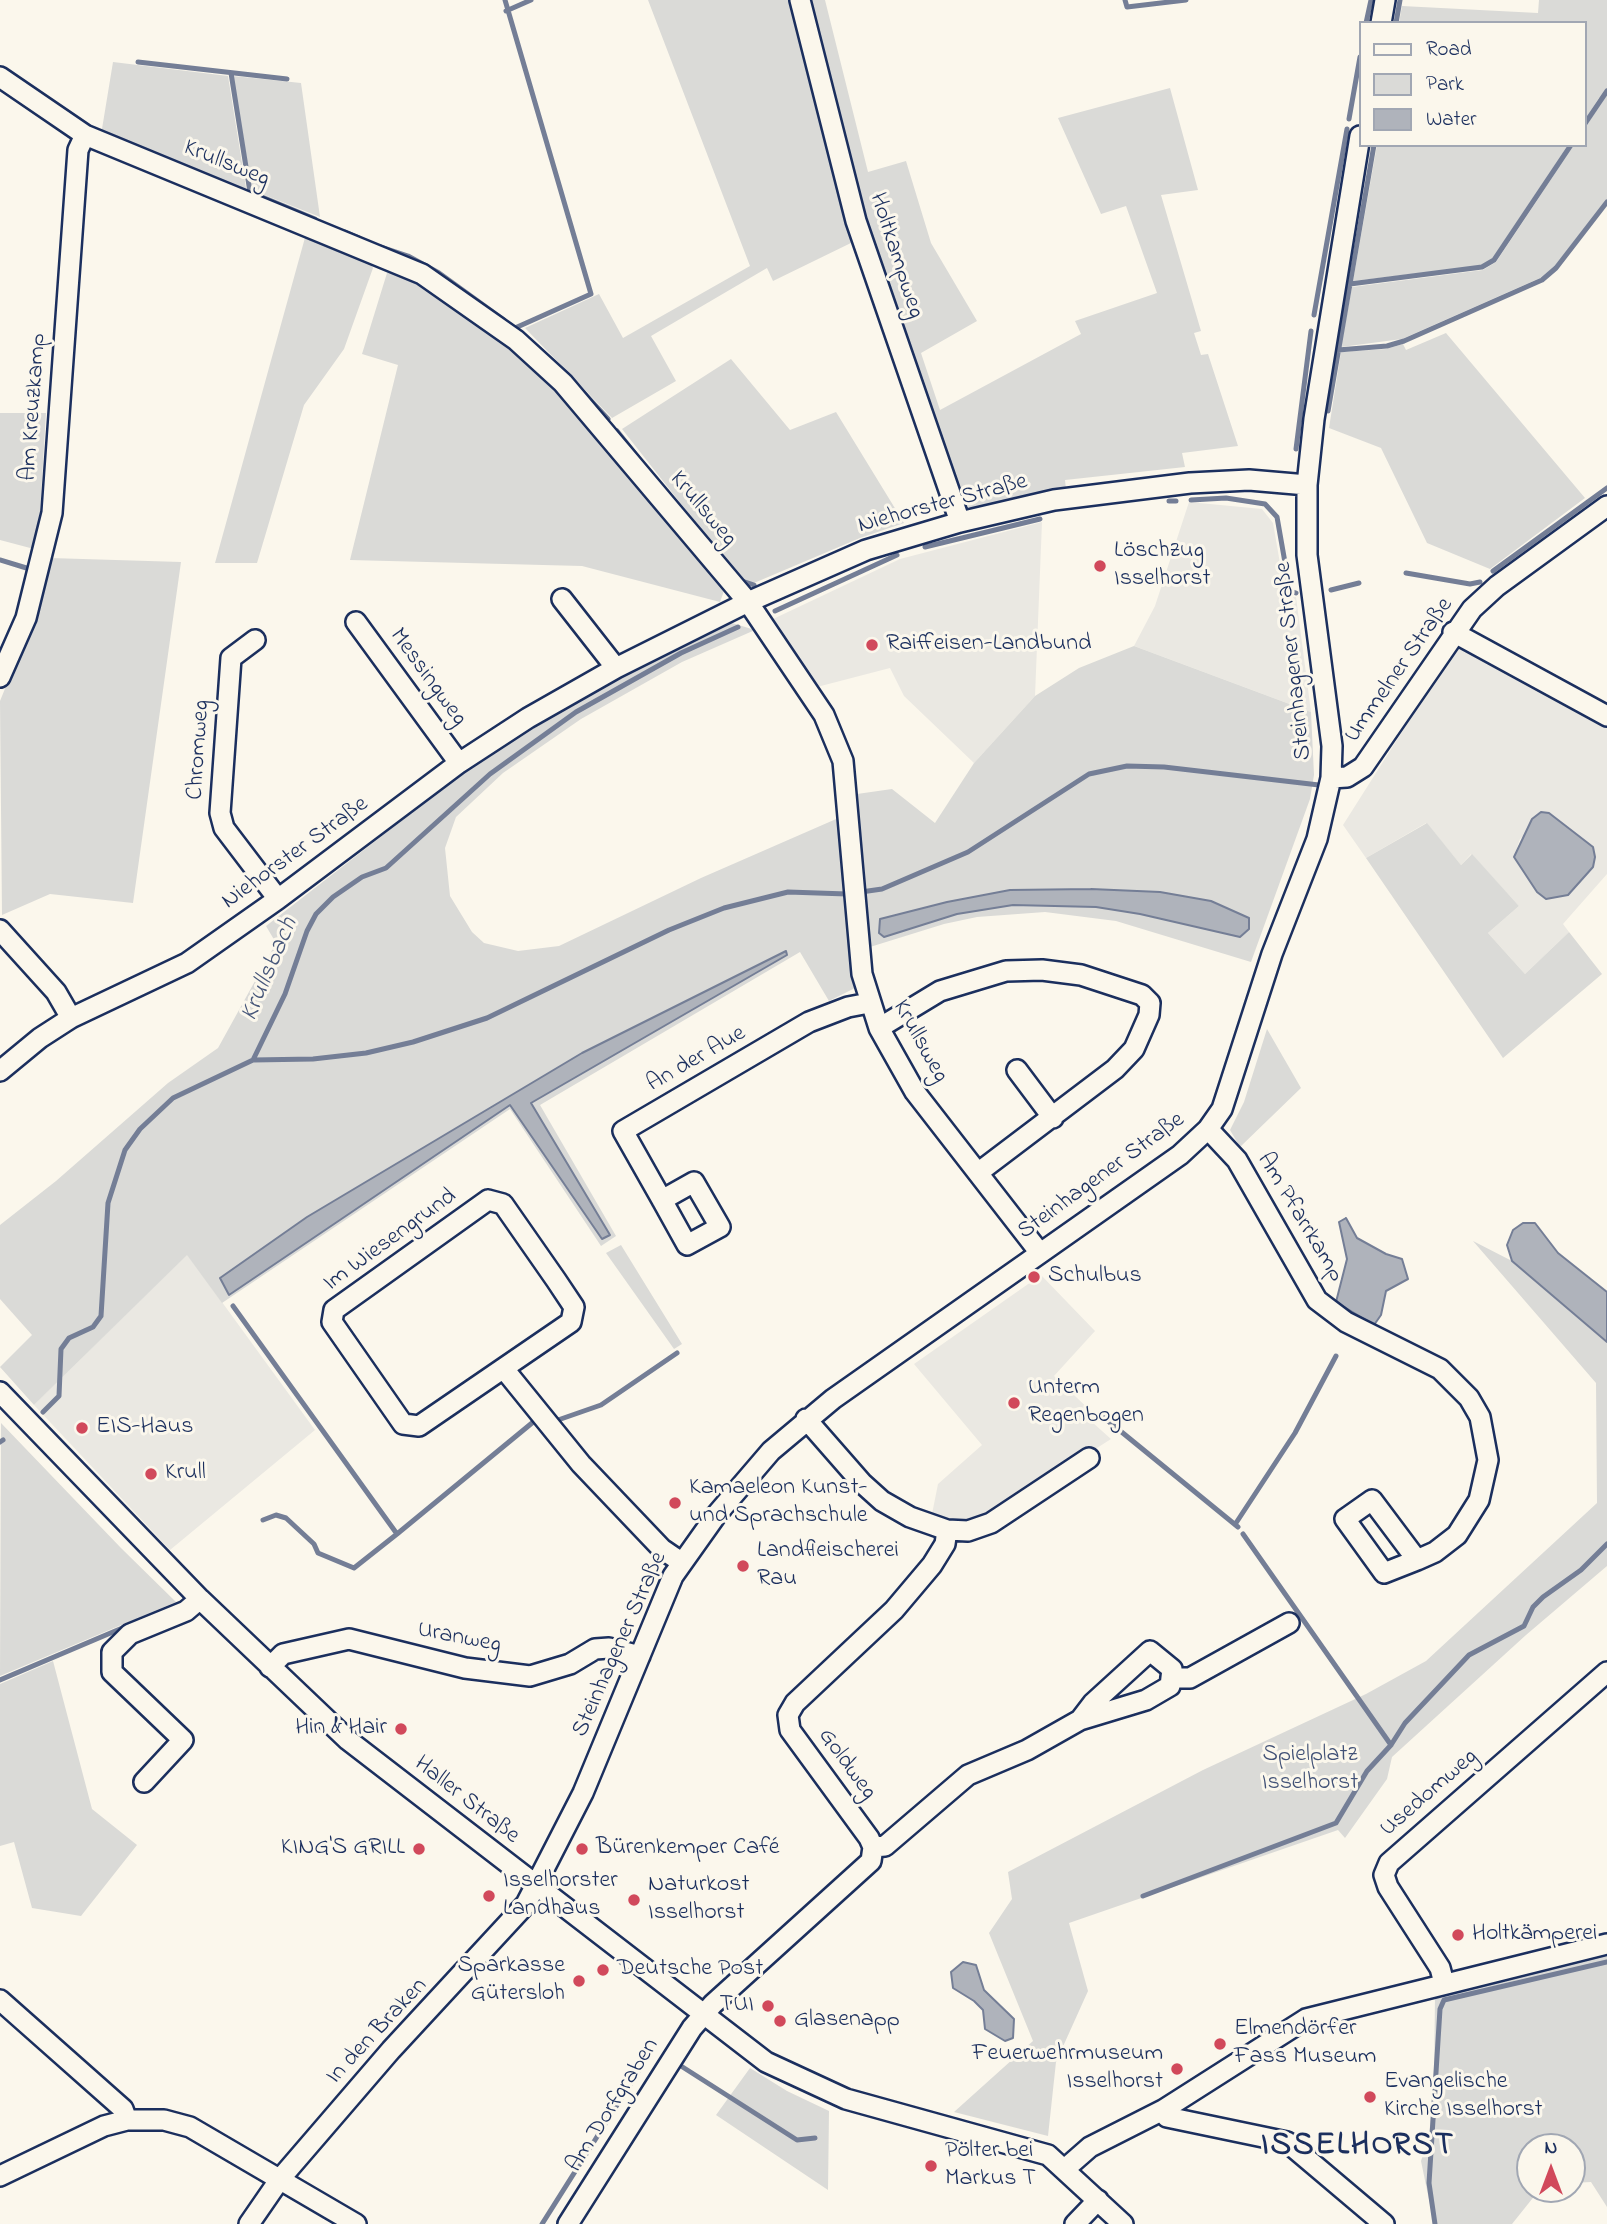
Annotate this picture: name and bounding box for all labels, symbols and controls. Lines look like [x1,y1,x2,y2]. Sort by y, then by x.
legend [1358,21,1586,147]
text: Road [1426,35,1472,65]
text: Park [1426,70,1464,100]
text: Water [1426,105,1477,135]
street label: Krullsweg [179,135,273,195]
street label: Holtkampweg [861,190,929,322]
street label: Am Kreuzkamp [15,332,55,482]
street label: Krullsweg [662,466,742,554]
street label: Niehorster Straße [855,469,1031,541]
place label: Löschzug Isselhorst [1114,538,1210,594]
marker: Löschzug Isselhorst [1092,558,1108,574]
street label: Steinhagener Straße [1270,560,1320,762]
street label: Ummelner Straße [1339,593,1461,749]
street label: Messingweg [382,623,472,733]
place label: Raiffeisen-Landbund [886,631,1091,659]
marker: Raiffeisen-Landbund [864,637,880,653]
street label: Chromweg [182,699,218,801]
street label: Niehorster Straße [217,791,375,917]
water label: Krullsbach [235,914,307,1026]
street label: Krullsweg [885,996,953,1088]
street label: An der Aue [642,1020,752,1100]
street label: Steinhagener Straße [1013,1107,1191,1247]
street label: Am Pfarrkamp [1249,1148,1349,1288]
street label: Im Wiesengrund [319,1183,463,1299]
place label: Schulbus [1048,1263,1142,1291]
marker: Schulbus [1026,1269,1042,1285]
place label: Unterm Regenbogen [1028,1375,1144,1431]
marker: Unterm Regenbogen [1006,1395,1022,1411]
place label: EIS-Haus [96,1414,193,1442]
marker: EIS-Haus [74,1420,90,1436]
place label: Krull [165,1460,206,1488]
marker: Krull [143,1466,159,1482]
place label: Kamaeleon Kunst- und Sprachschule [689,1475,868,1531]
marker: Kamaeleon Kunst- und Sprachschule [667,1495,683,1511]
place label: Landfleischerei Rau [757,1538,899,1594]
street label: Steinhagener Straße [567,1548,675,1742]
marker: Landfleischerei Rau [735,1558,751,1574]
street label: Uranweg [415,1617,503,1661]
place label: Hin & Hair [295,1715,387,1743]
marker: Hin & Hair [393,1721,409,1737]
street label: Goldweg [810,1724,882,1806]
park label: Spielplatz Isselhorst [1262,1742,1358,1798]
street label: Usedomweg [1375,1744,1485,1844]
street label: Haller Straße [407,1751,525,1851]
place label: KING'S GRILL [281,1835,405,1863]
place label: Bürenkemper Café [596,1835,780,1863]
marker: KING'S GRILL [411,1841,427,1857]
marker: Bürenkemper Café [574,1841,590,1857]
place label: Isselhorster Landhaus [503,1868,618,1924]
place label: Naturkost Isselhorst [648,1872,750,1928]
marker: Isselhorster Landhaus [481,1888,497,1904]
marker: Naturkost Isselhorst [626,1892,642,1908]
place label: Holtkämperei [1472,1921,1597,1949]
marker: Holtkämperei [1450,1927,1466,1943]
place label: Sparkasse Gütersloh [457,1953,565,2009]
place label: Deutsche Post [617,1956,763,1984]
marker: Deutsche Post [595,1962,611,1978]
street label: In den Braken [321,1973,435,2091]
marker: Sparkasse Gütersloh [571,1973,587,1989]
place label: TUI [719,1992,754,2020]
marker: TUI [760,1998,776,2014]
place label: Glasenapp [794,2007,900,2035]
marker: Glasenapp [772,2013,788,2029]
place label: Elmendörfer Fass Museum [1234,2016,1376,2072]
street label: Am Dorfgraben [561,2034,667,2178]
marker: Elmendörfer Fass Museum [1212,2036,1228,2052]
place label: Feuerwehrmuseum Isselhorst [972,2041,1163,2097]
marker: Feuerwehrmuseum Isselhorst [1169,2061,1185,2077]
place label: Evangelische Kirche Isselhorst [1384,2069,1543,2125]
marker: Evangelische Kirche Isselhorst [1362,2089,1378,2105]
district label: ISSELHORST [1262,2129,1454,2167]
north arrow [1516,2133,1586,2203]
text: N [1545,2135,1557,2162]
place label: Pölter bei Markus T [945,2138,1036,2194]
marker: Pölter bei Markus T [923,2158,939,2174]

